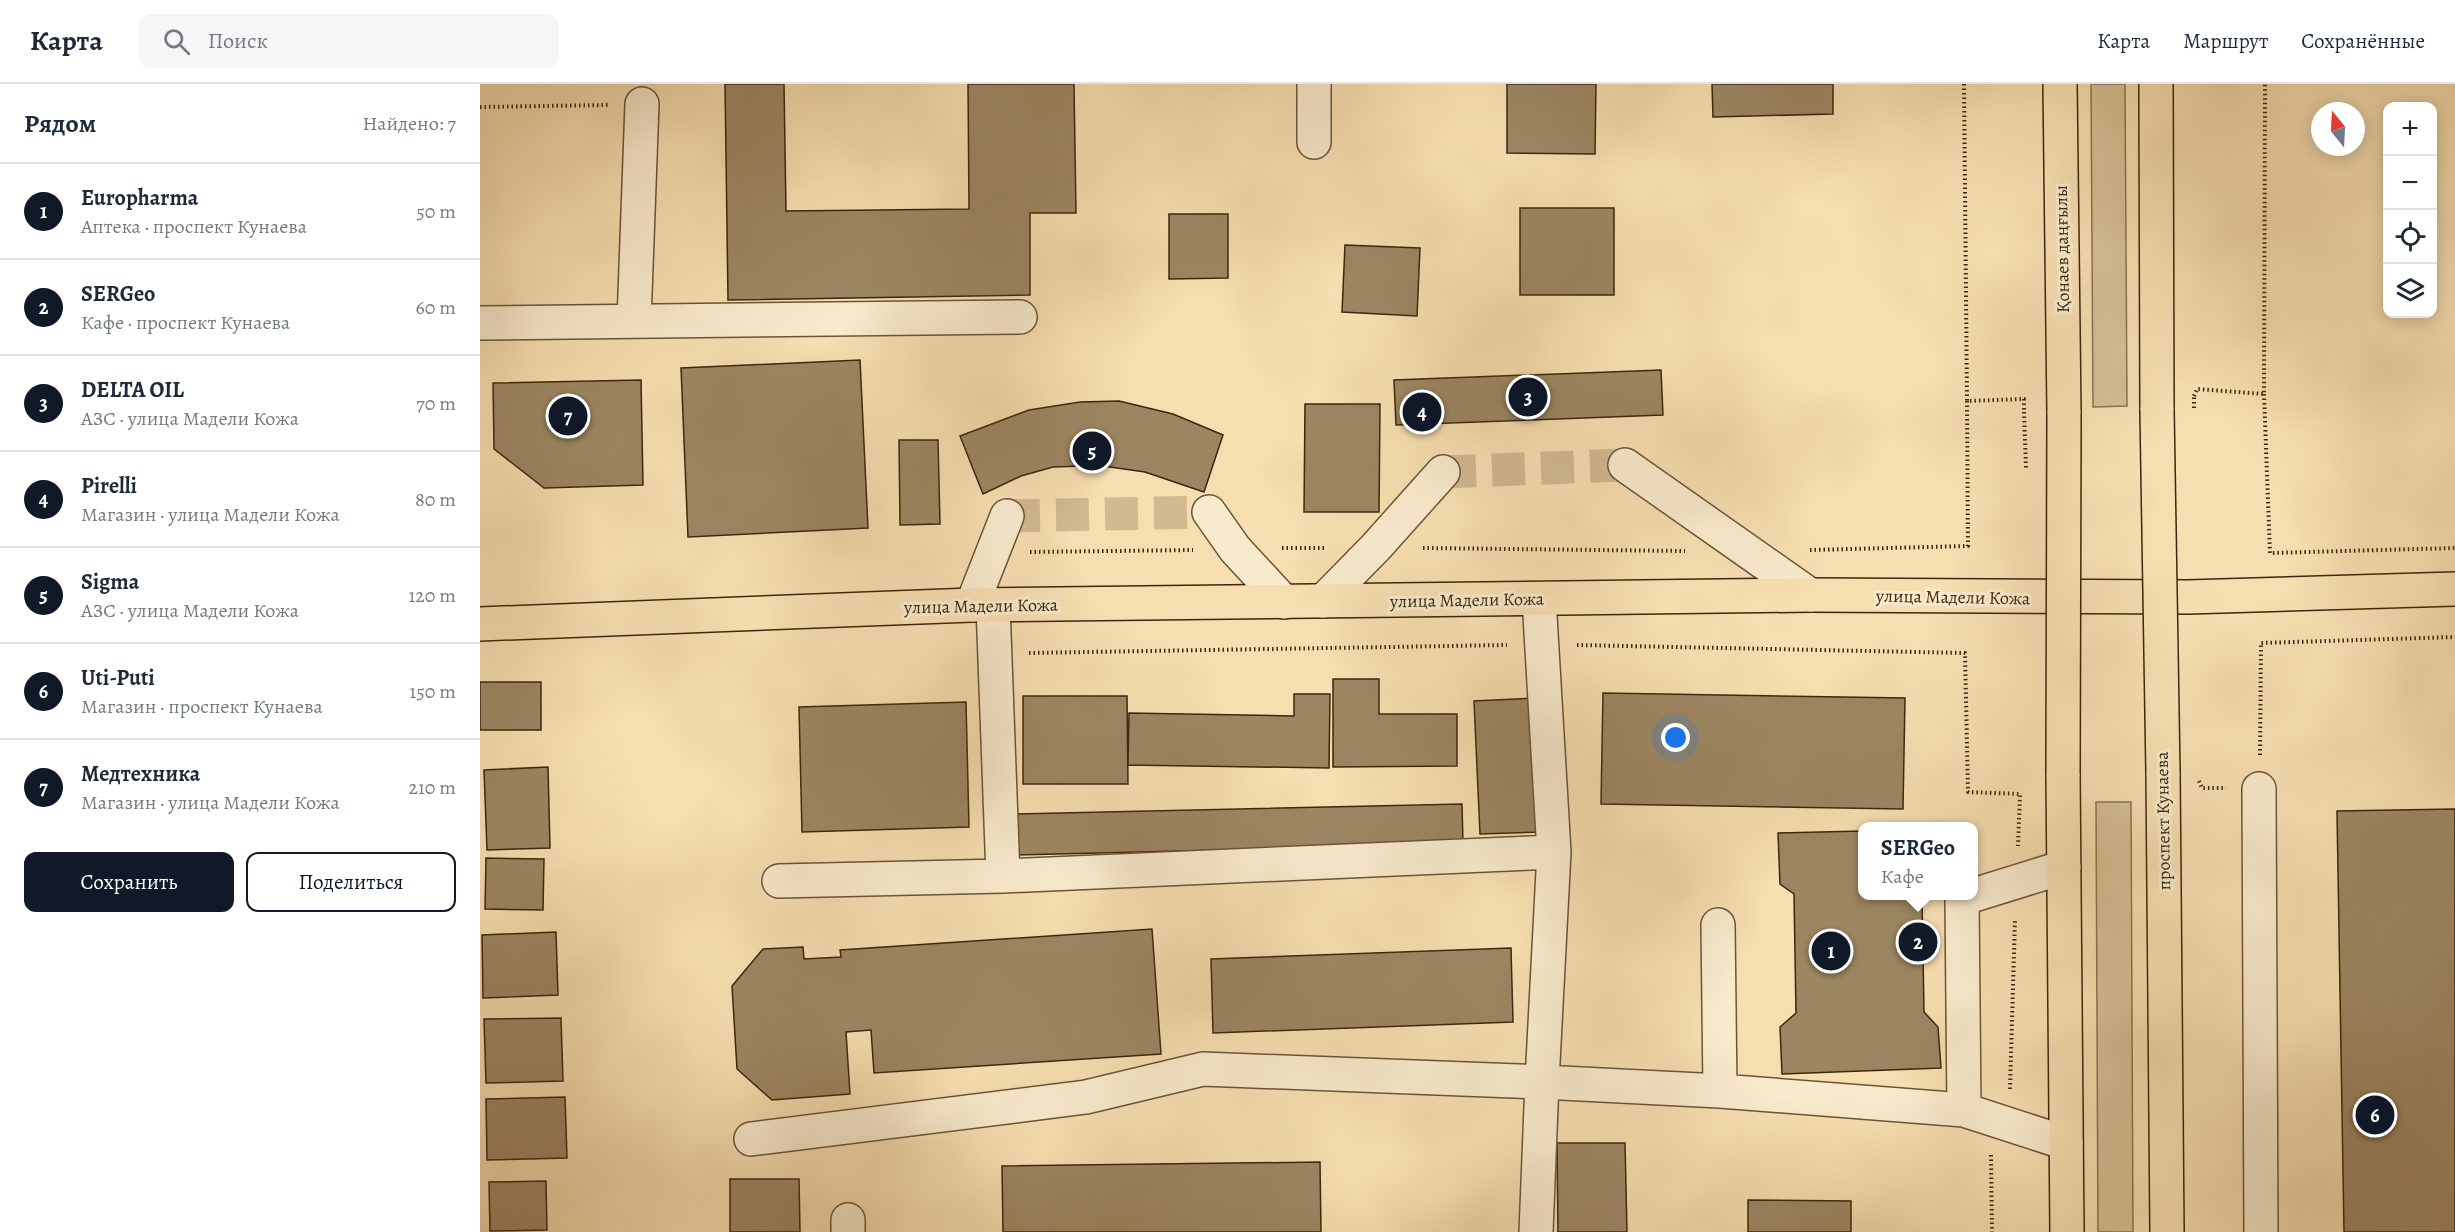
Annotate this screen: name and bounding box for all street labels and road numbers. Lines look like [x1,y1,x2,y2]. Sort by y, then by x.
street label: Қонаев даңғылы [2049,185,2075,313]
street label: улица Мадели Кожа [1875,584,2031,610]
street label: улица Мадели Кожа [1389,587,1545,613]
street label: улица Мадели Кожа [903,593,1059,619]
street label: проспект Кунаева [2150,751,2176,891]

